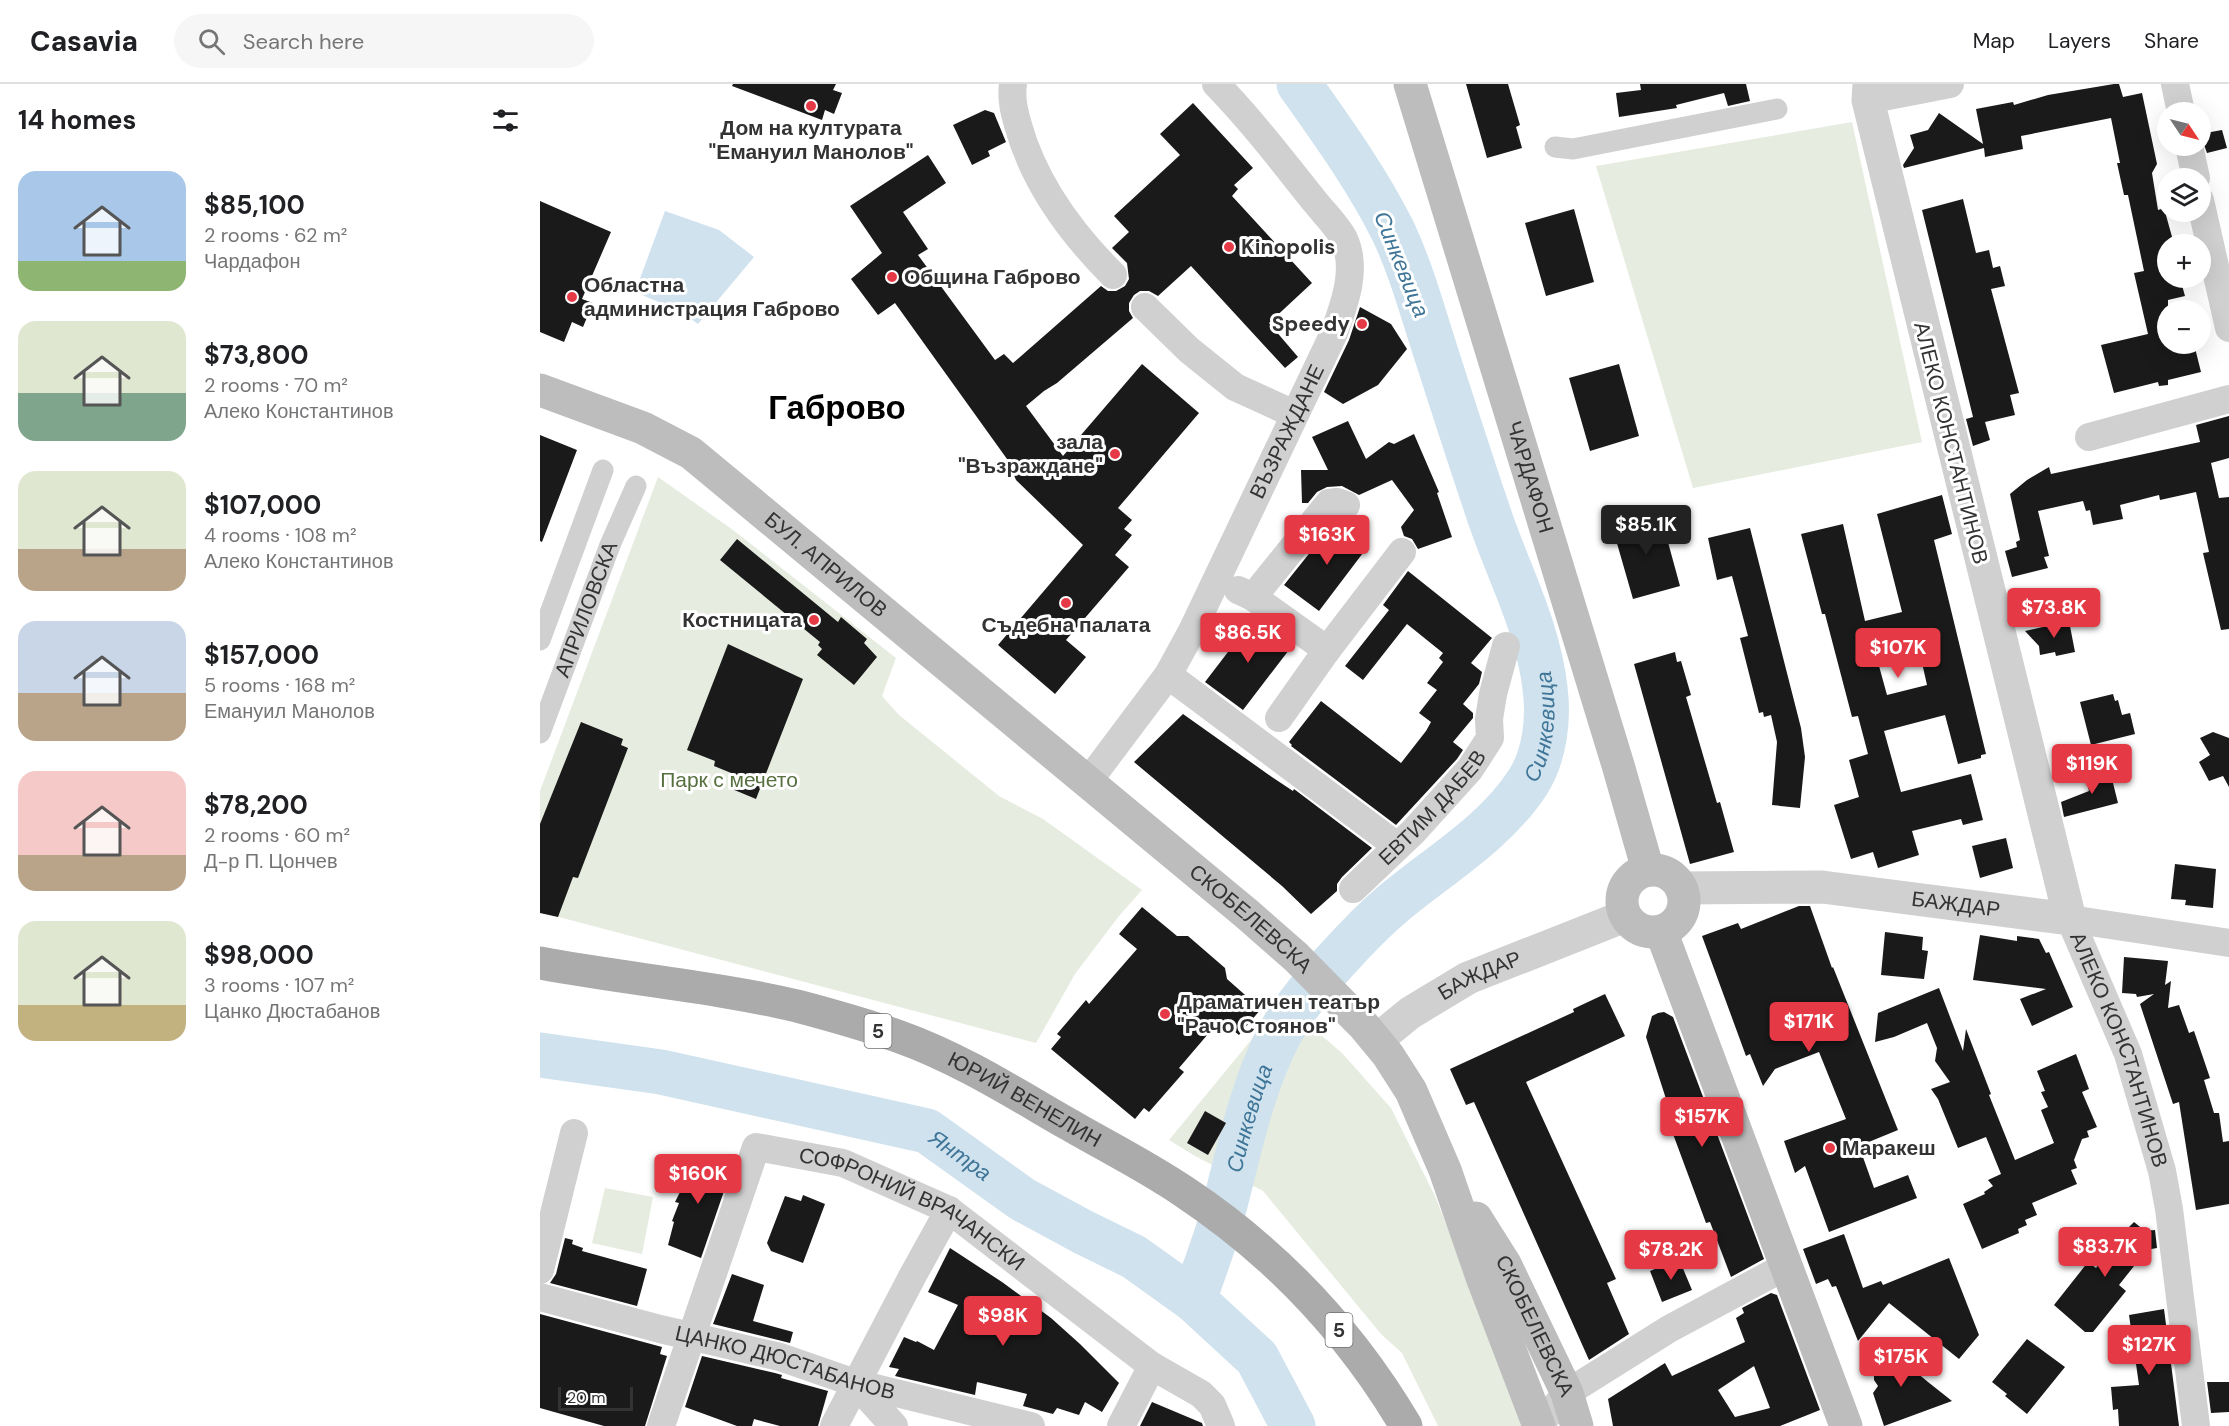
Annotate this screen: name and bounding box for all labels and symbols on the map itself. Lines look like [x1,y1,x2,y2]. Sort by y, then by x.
marker: Дом на културата "Емануил Манолов" [804,99,818,113]
north arrow [2157,102,2211,156]
place label: Дом на културата "Емануил Манолов" [708,114,914,166]
water label: Синкевица [1367,207,1436,321]
place label: Kinopolis [1241,233,1335,261]
marker: Kinopolis [1222,240,1236,254]
place label: Община Габрово [904,263,1081,291]
marker: Община Габрово [885,270,899,284]
place label: Областна администрация Габрово [584,271,840,323]
marker: Областна администрация Габрово [565,290,579,304]
place label: Speedy [1272,310,1350,338]
marker: Speedy [1355,317,1369,331]
street label: АЛЕКО КОНСТАНТИНОВ [1907,319,1995,567]
street label: ВЪЗРАЖДАНЕ [1243,360,1331,503]
district label: Габрово [768,386,906,429]
street label: ЧАРДАФОН [1500,418,1560,536]
place label: зала "Възраждане" [958,428,1103,480]
marker: зала "Възраждане" [1108,447,1122,461]
pin: $85.1K [1597,505,1695,556]
street label: БУЛ. АПРИЛОВ [758,506,893,624]
pin: $163K [1285,515,1369,566]
street label: АПРИЛОВСКА [548,537,624,681]
pin: $73.8K [2005,588,2103,639]
marker: Съдебна палата [1059,596,1073,610]
place label: Костницата [682,606,802,634]
place label: Съдебна палата [982,611,1151,639]
marker: Костницата [807,613,821,627]
pin: $86.5K [1199,613,1297,664]
pin: $107K [1856,628,1940,679]
water label: Синкевица [1517,669,1562,787]
street label: ЕВТИМ ДАБЕВ [1372,744,1493,871]
pin: $119K [2050,744,2134,795]
park label: Парк с мечето [660,766,798,794]
street label: СКОБЕЛЕВСКА [1183,858,1318,979]
street label: БАЖДАР [1910,885,2002,924]
street label: АЛЕКО КОНСТАНТИНОВ [2063,928,2174,1171]
street label: БАЖДАР [1433,944,1525,1007]
place label: Драматичен театър "Рачо Стоянов" [1177,988,1380,1040]
pin: $171K [1767,1002,1851,1053]
marker: Драматичен театър "Рачо Стоянов" [1158,1007,1172,1021]
road number: 5 [864,1014,892,1048]
street label: ЮРИЙ ВЕНЕЛИН [943,1045,1106,1154]
water label: Синкевица [1220,1060,1279,1175]
pin: $157K [1660,1097,1744,1148]
water label: Янтра [923,1123,997,1188]
place label: Маракеш [1842,1134,1936,1162]
street label: СОФРОНИЙ ВРАЧАНСКИ [797,1141,1031,1277]
marker: Маракеш [1823,1141,1837,1155]
pin: $160K [656,1154,740,1205]
pin: $83.7K [2056,1227,2154,1278]
pin: $78.2K [1622,1230,1720,1281]
street label: СКОБЕЛЕВСКА [1489,1250,1581,1401]
pin: $98K [967,1296,1039,1347]
road number: 5 [1326,1313,1352,1347]
street label: ЦАНКО ДЮСТАБАНОВ [673,1319,898,1406]
pin: $127K [2107,1325,2191,1376]
pin: $175K [1859,1337,1943,1388]
scale bar [558,1384,633,1412]

